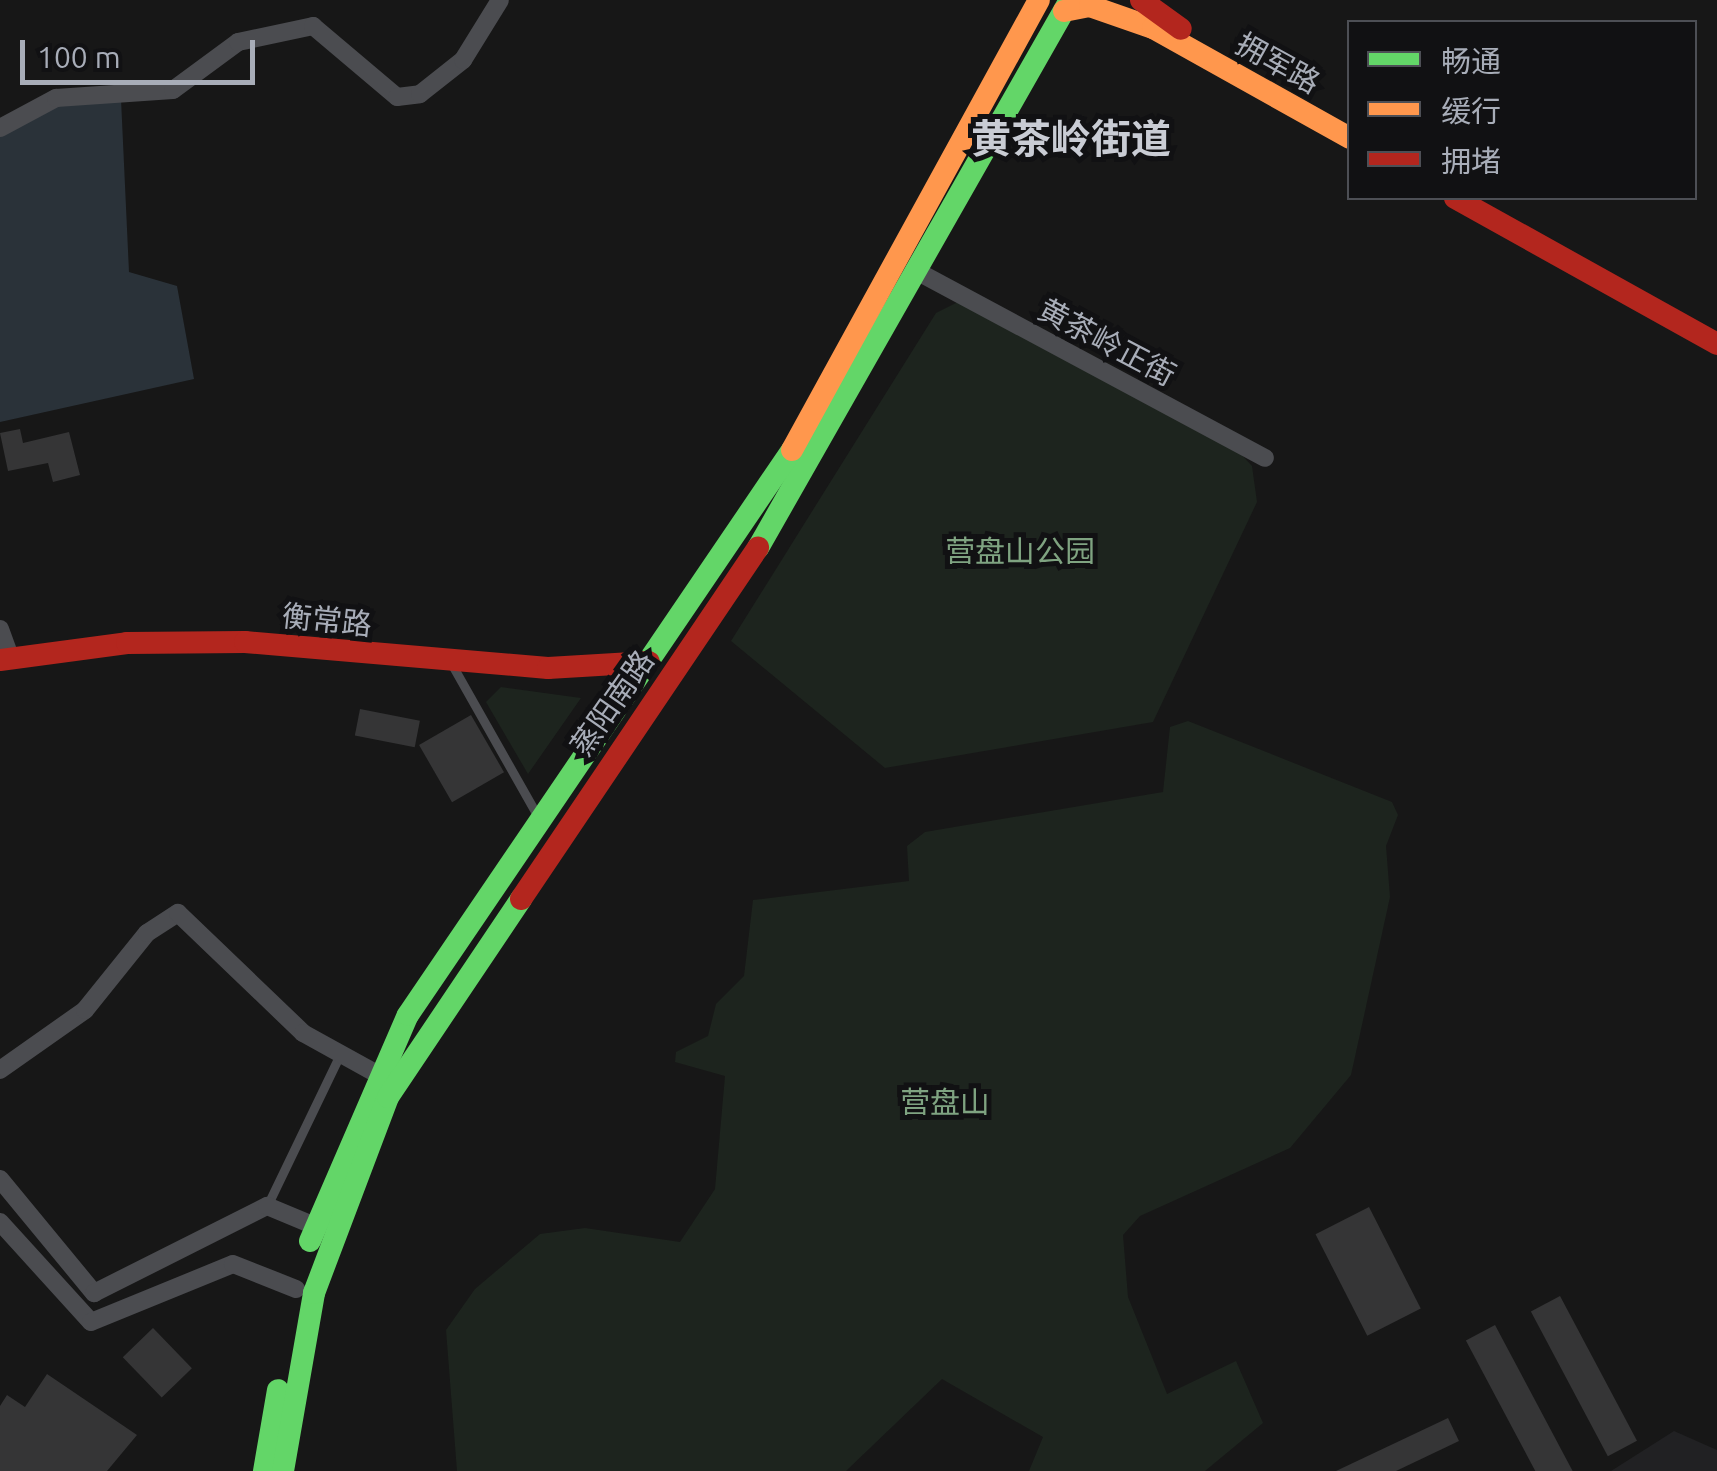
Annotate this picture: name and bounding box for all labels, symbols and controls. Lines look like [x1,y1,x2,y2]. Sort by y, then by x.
scale bar [25,20,260,82]
legend [1347,20,1697,200]
street label: 拥军路 [1230,25,1326,101]
text: 100 m [37,40,121,74]
text: 畅通 [1441,44,1501,78]
text: 缓行 [1441,94,1501,128]
district label: 黄茶岭街道 [971,115,1171,163]
text: 拥堵 [1441,144,1501,178]
street label: 黄茶岭正街 [1032,291,1182,393]
park label: 营盘山公园 [945,533,1095,569]
street label: 衡常路 [280,597,374,643]
street label: 蒸阳南路 [563,644,661,762]
park label: 营盘山 [900,1084,990,1120]

